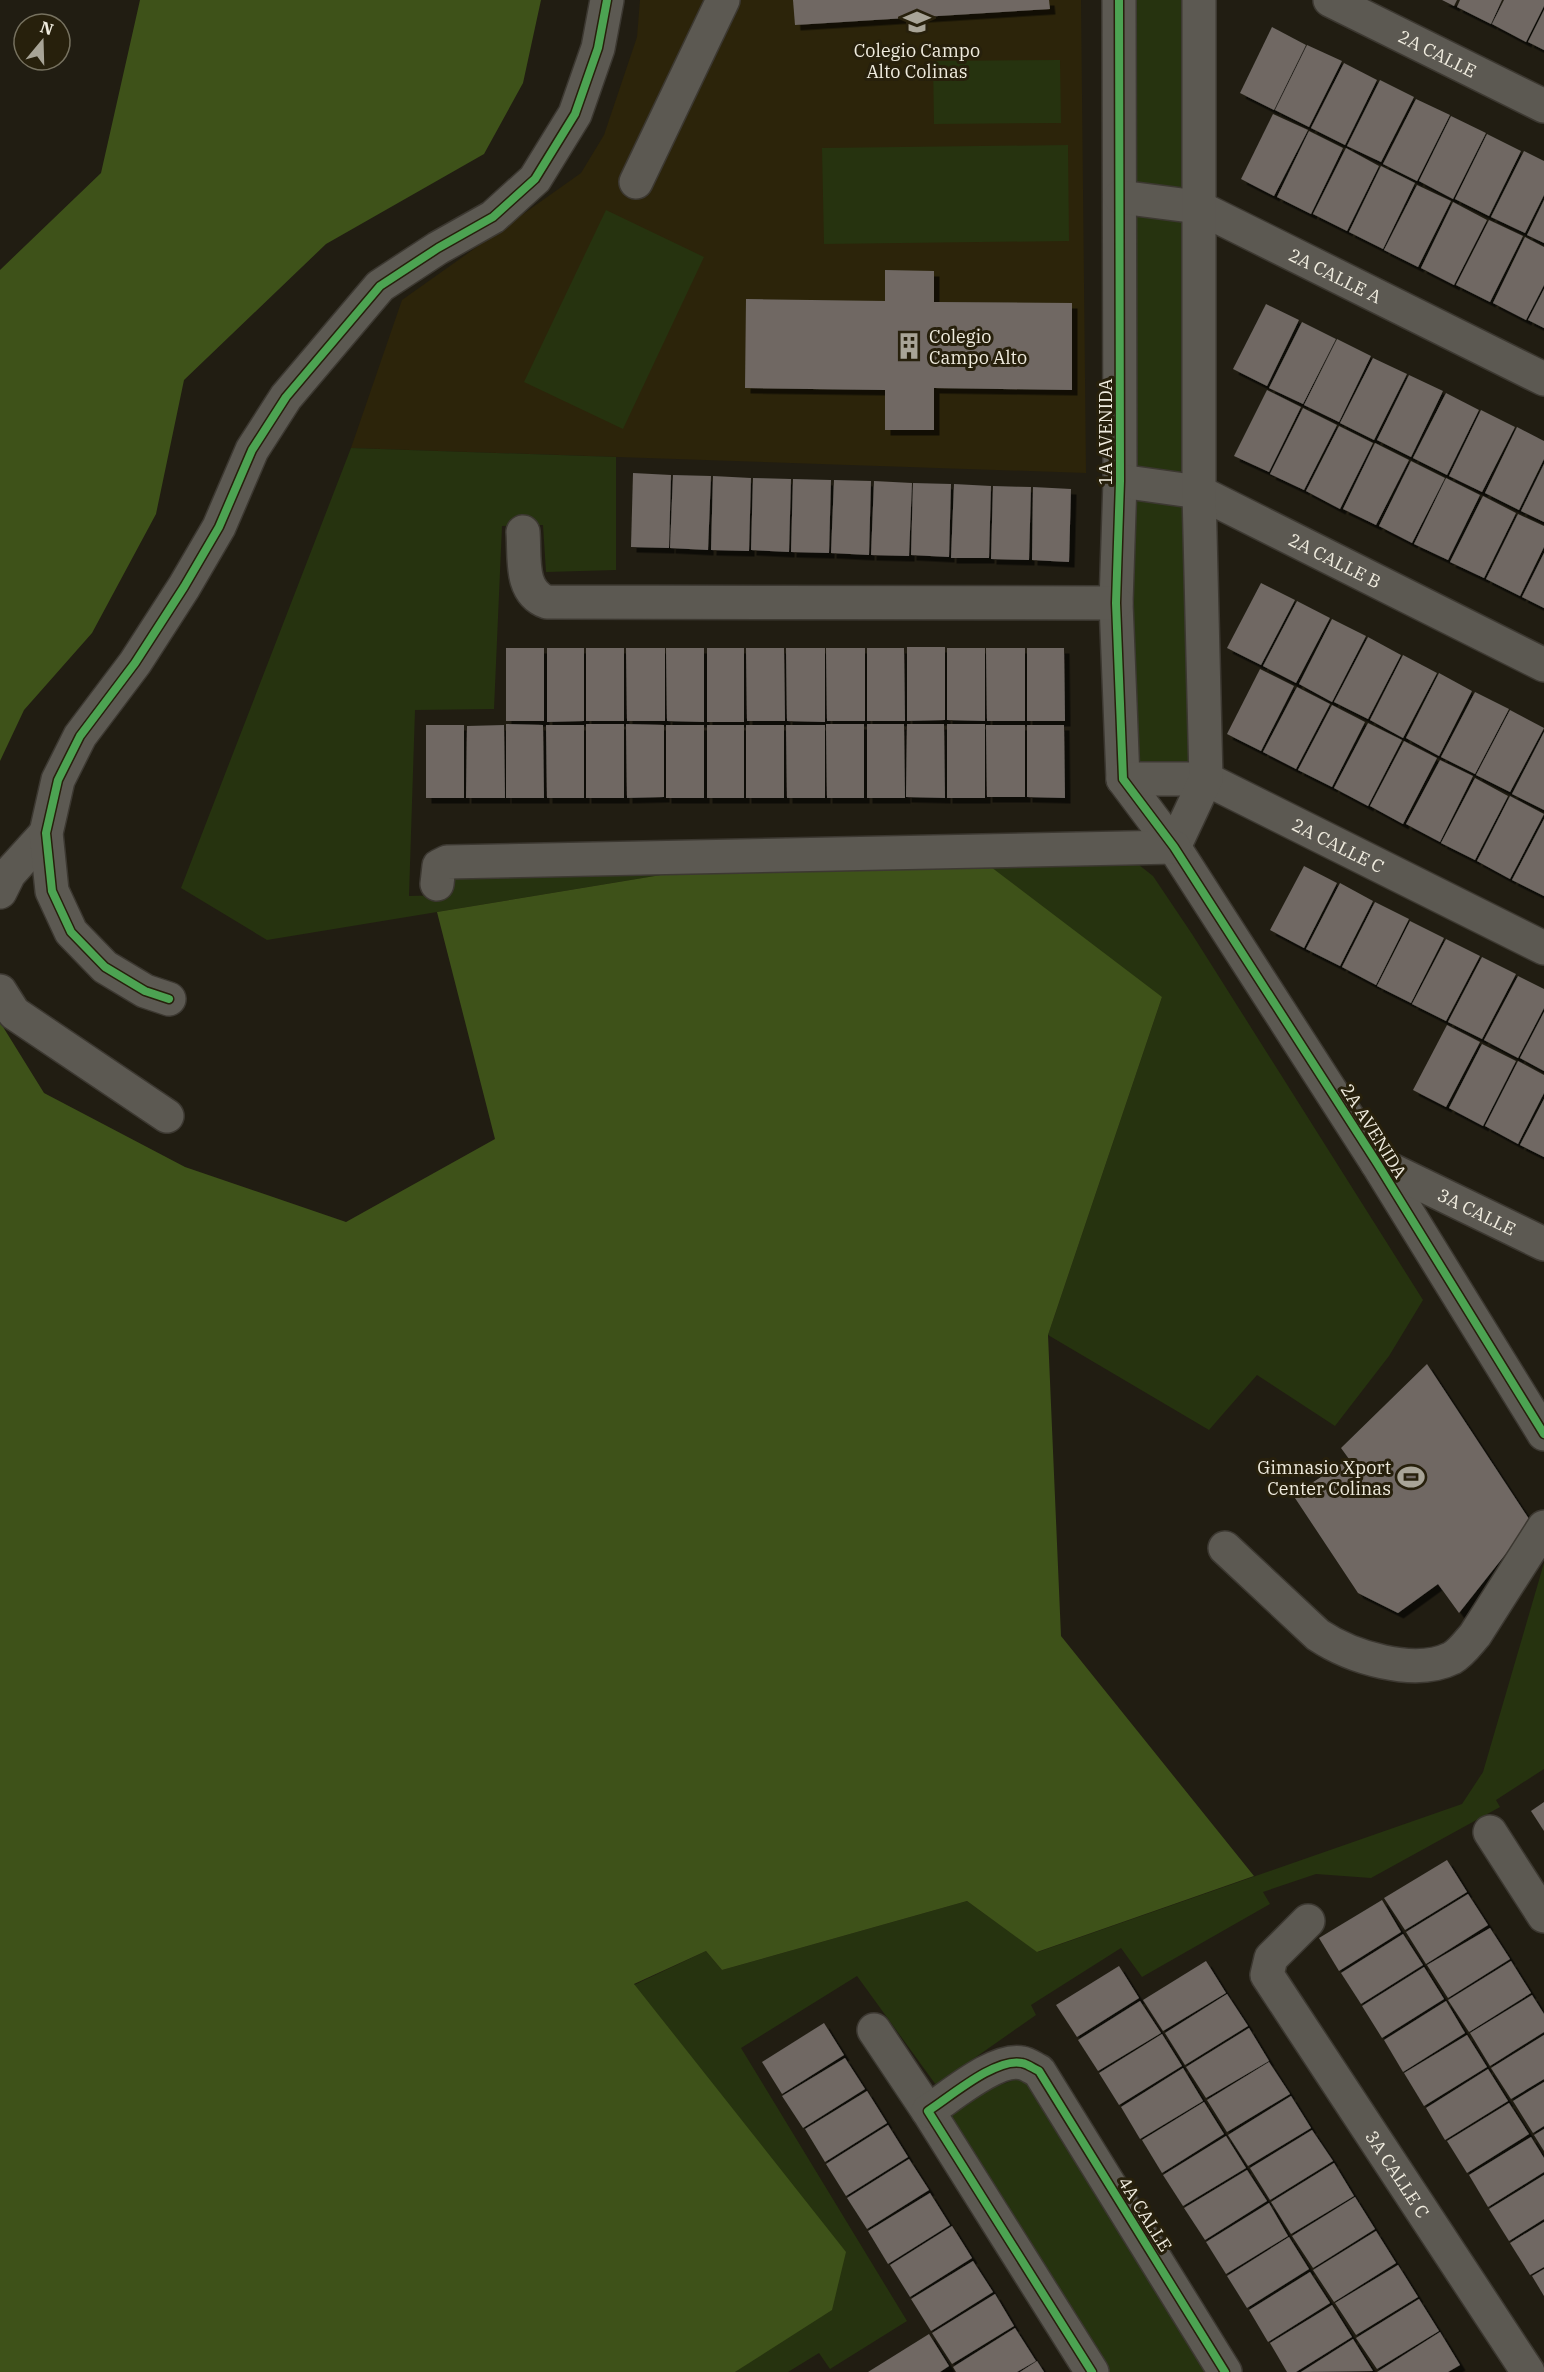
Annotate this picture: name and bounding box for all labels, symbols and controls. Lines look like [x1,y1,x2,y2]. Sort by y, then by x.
school or university icon: Colegio Campo Alto Colinas [902,7,932,37]
north arrow [12,12,72,72]
text: N [38,16,56,39]
street label: 2A CALLE [1395,24,1480,82]
place label: Colegio Campo Alto Colinas [854,39,980,83]
street label: 2A CALLE A [1285,243,1386,308]
place label: Colegio Campo Alto [929,325,1027,369]
building icon: Colegio Campo Alto [894,331,924,361]
street label: 1A AVENIDA [1094,378,1117,486]
street label: 2A CALLE B [1285,527,1385,593]
street label: 2A CALLE C [1289,813,1388,878]
street label: 2A AVENIDA [1336,1079,1412,1183]
street label: 3A CALLE [1434,1183,1520,1240]
place label: Gimnasio Xport Center Colinas [1257,1456,1391,1500]
sports icon: Gimnasio Xport Center Colinas [1396,1462,1426,1492]
street label: 3A CALLE C [1361,2126,1435,2222]
street label: 4A CALLE [1113,2172,1177,2256]

